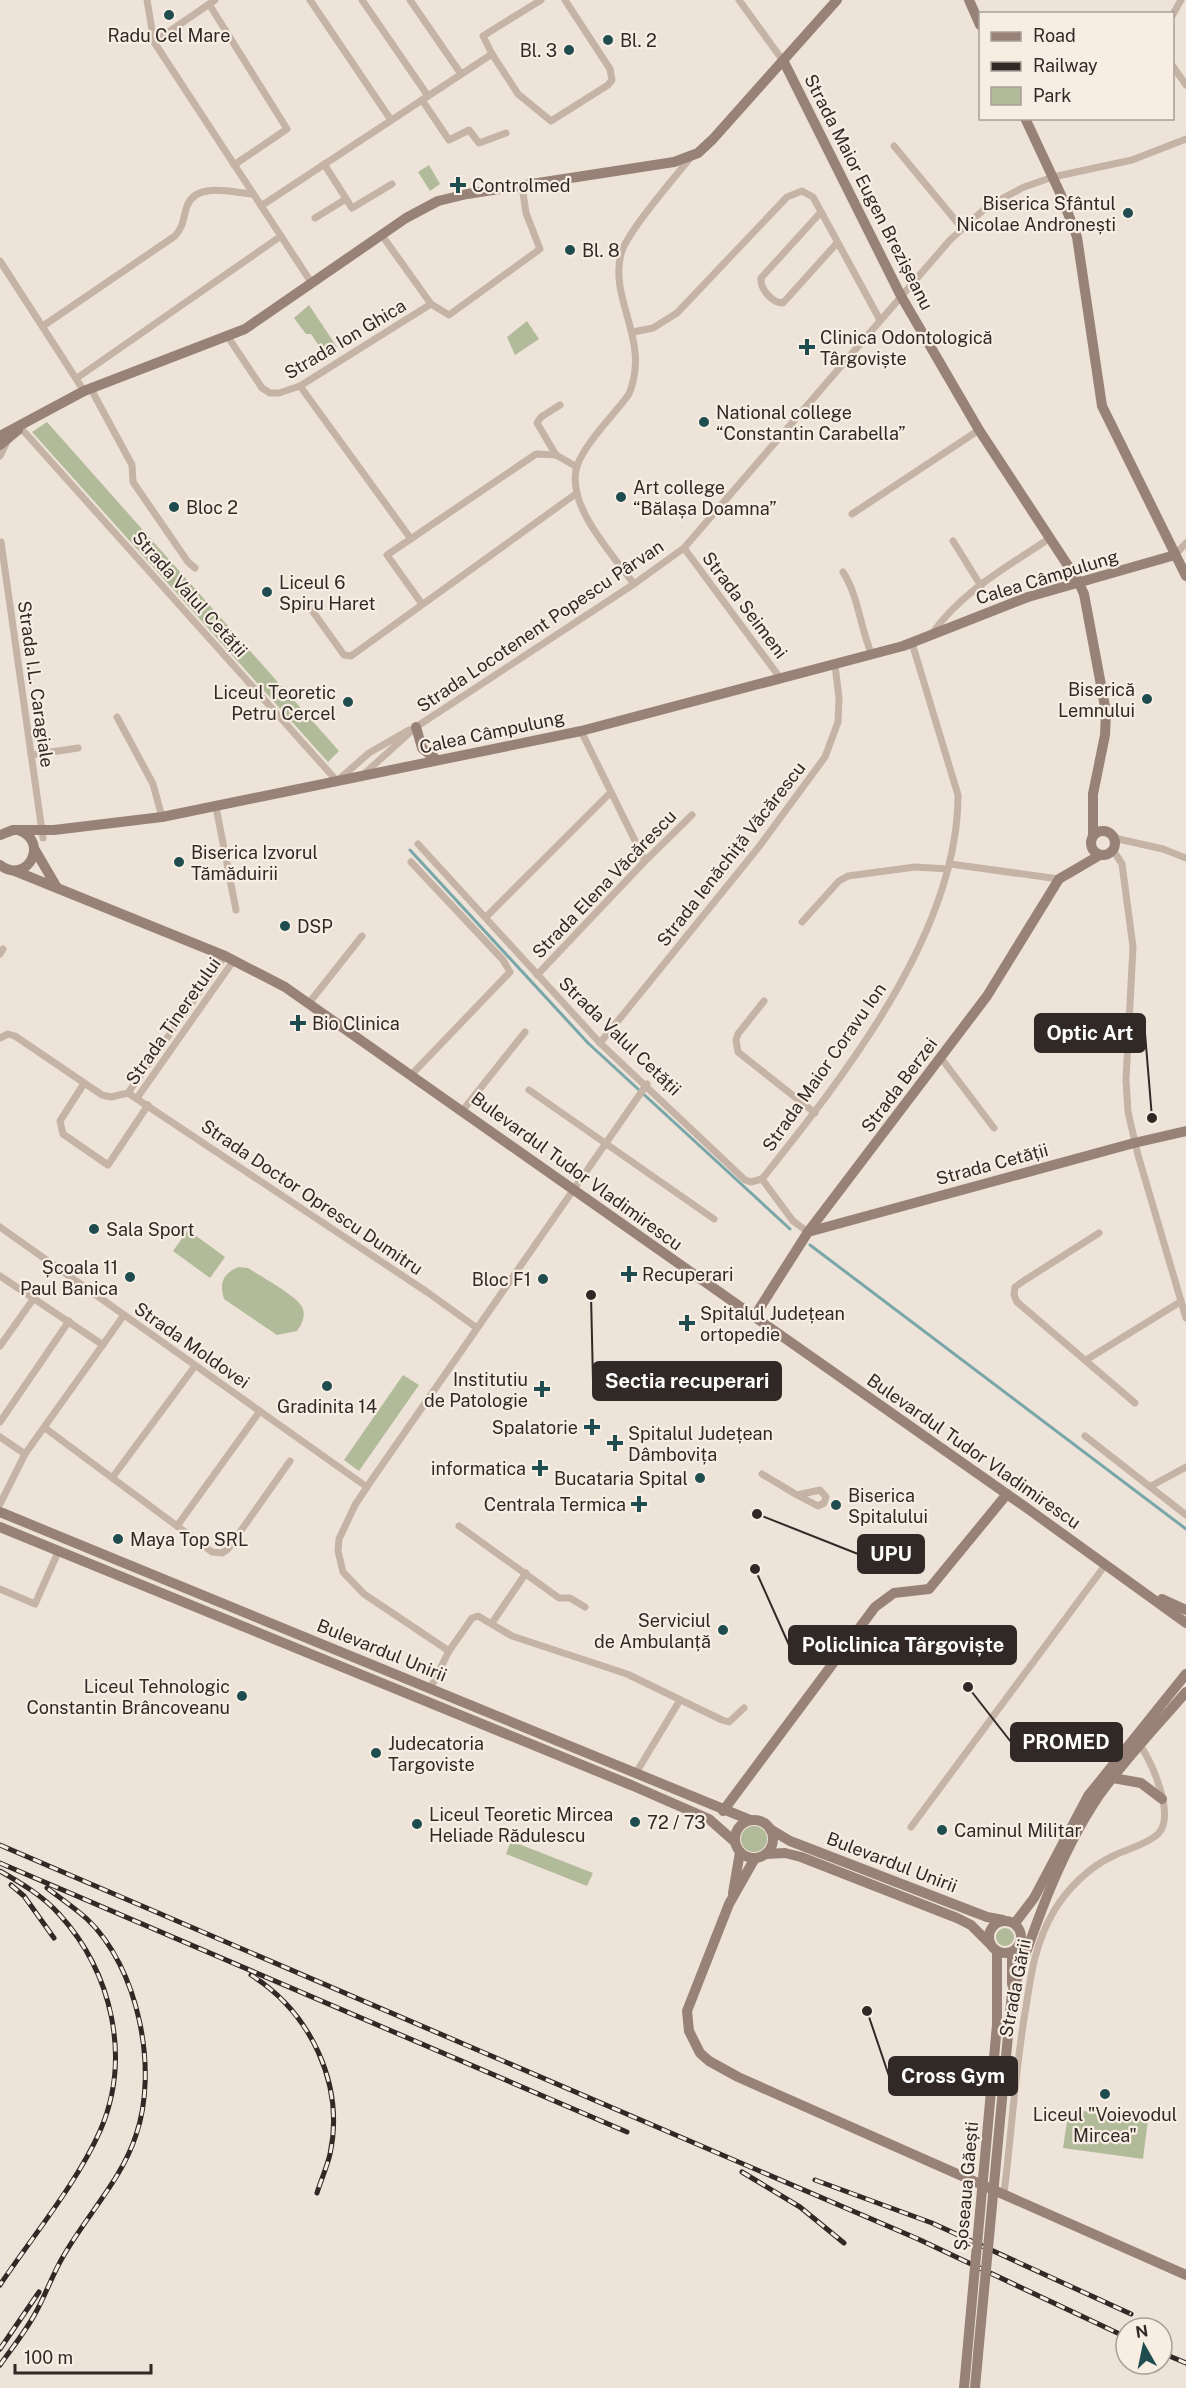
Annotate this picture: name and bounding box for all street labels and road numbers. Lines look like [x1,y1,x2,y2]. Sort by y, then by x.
street label: Strada Maior Eugen Brezișeanu [800,71,938,313]
street label: Strada Ion Ghica [280,294,410,384]
street label: Strada Valul Cetății [128,527,252,661]
street label: Strada Locotenent Popescu Pârvan [413,535,667,717]
street label: Calea Câmpulung [973,545,1121,609]
street label: Strada Seimeni [698,548,792,662]
street label: Strada I.L. Caragiale [14,599,58,769]
street label: Calea Câmpulung [417,706,567,758]
street label: Strada Ienăchiță Văcărescu [652,758,810,950]
street label: Strada Elena Văcărescu [528,805,680,963]
street label: Strada Tineretului [121,953,225,1089]
street label: Strada Valul Cetății [555,972,685,1100]
street label: Strada Maior Coravu Ion [758,979,890,1155]
street label: Strada Berzei [857,1033,941,1137]
street label: Bulevardul Tudor Vladimirescu [467,1087,687,1255]
street label: Strada Doctor Oprescu Dumitru [197,1115,427,1279]
street label: Strada Cetății [934,1139,1050,1189]
street label: Strada Moldovei [130,1297,254,1393]
street label: Bulevardul Tudor Vladimirescu [863,1369,1085,1533]
street label: Bulevardul Unirii [314,1614,450,1686]
street label: Bulevardul Unirii [824,1827,960,1897]
street label: Strada Gării [995,1937,1035,2039]
street label: Șoseaua Găești [950,2120,982,2252]

